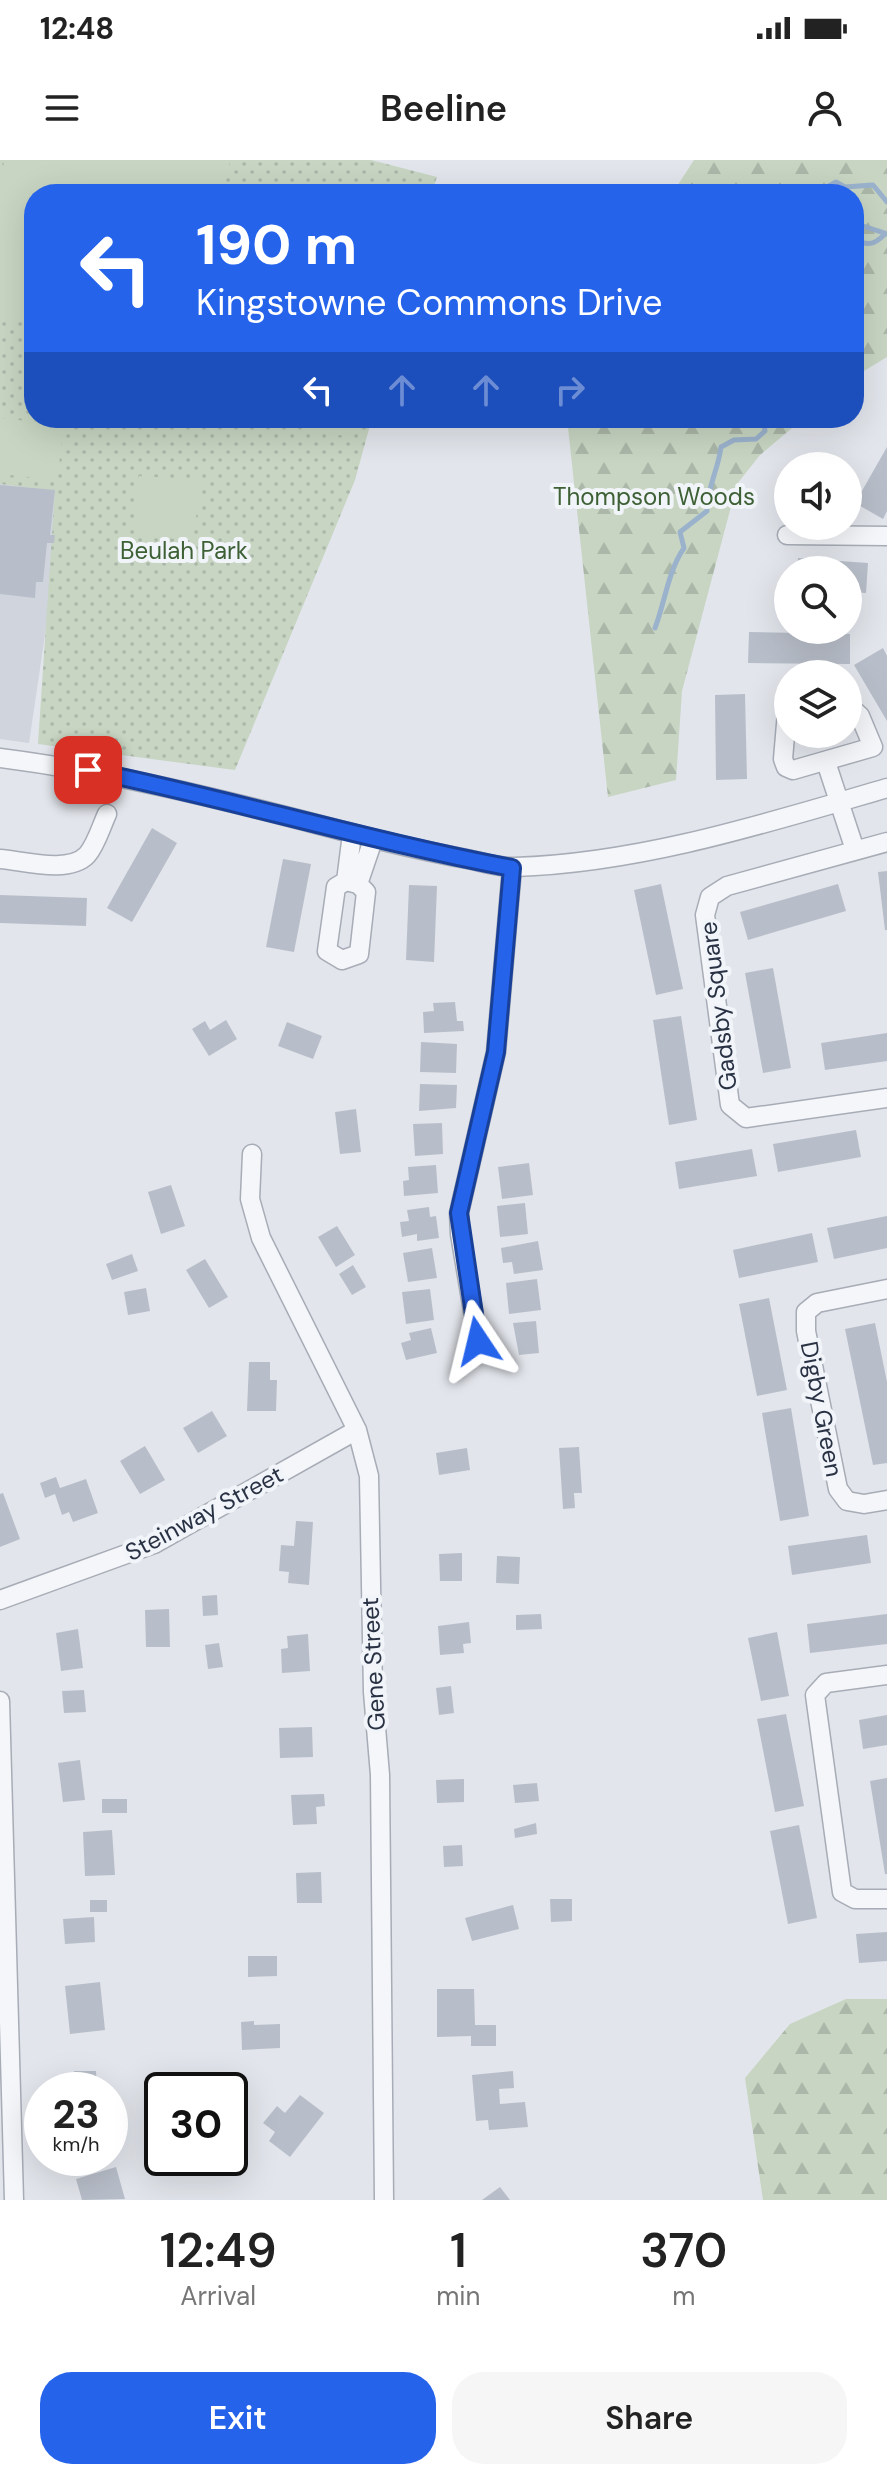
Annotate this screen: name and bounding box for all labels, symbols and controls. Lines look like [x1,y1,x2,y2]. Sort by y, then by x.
text: 12:48 [40,9,114,48]
text: Beeline [380,85,507,132]
icon: menu [40,86,84,130]
icon: person [803,86,847,130]
text: 190 m [196,208,357,281]
icon: left [64,216,168,320]
text: Kingstowne Commons Drive [196,279,662,326]
icon: left [296,368,340,412]
icon: ahead [380,368,424,412]
icon: ahead [464,368,508,412]
icon: right [548,368,592,412]
map controls [774,452,862,748]
button: sound [774,452,862,540]
park label: Thompson Woods [553,481,755,512]
park label: Beulah Park [120,535,248,566]
button: search [774,556,862,644]
button: layers [774,660,862,748]
pin [54,736,122,804]
icon: arrive [66,748,110,792]
street label: Gadsby Square [692,920,744,1092]
position arrow [436,1299,520,1383]
street label: Digby Green [794,1339,850,1479]
street label: Steinway Street [120,1458,288,1568]
street label: Gene Street [354,1596,392,1732]
speed limit sign: 30 [144,2072,248,2176]
text: 23 [52,2088,100,2140]
text: km/h [52,2131,100,2157]
text: 12:49 [160,2219,277,2282]
text: 1 [450,2219,467,2282]
text: 370 [640,2219,727,2282]
text: Arrival [180,2279,256,2313]
text: min [436,2279,481,2313]
text: m [672,2279,695,2313]
button: Exit [40,2372,436,2464]
button: Share [452,2372,847,2464]

